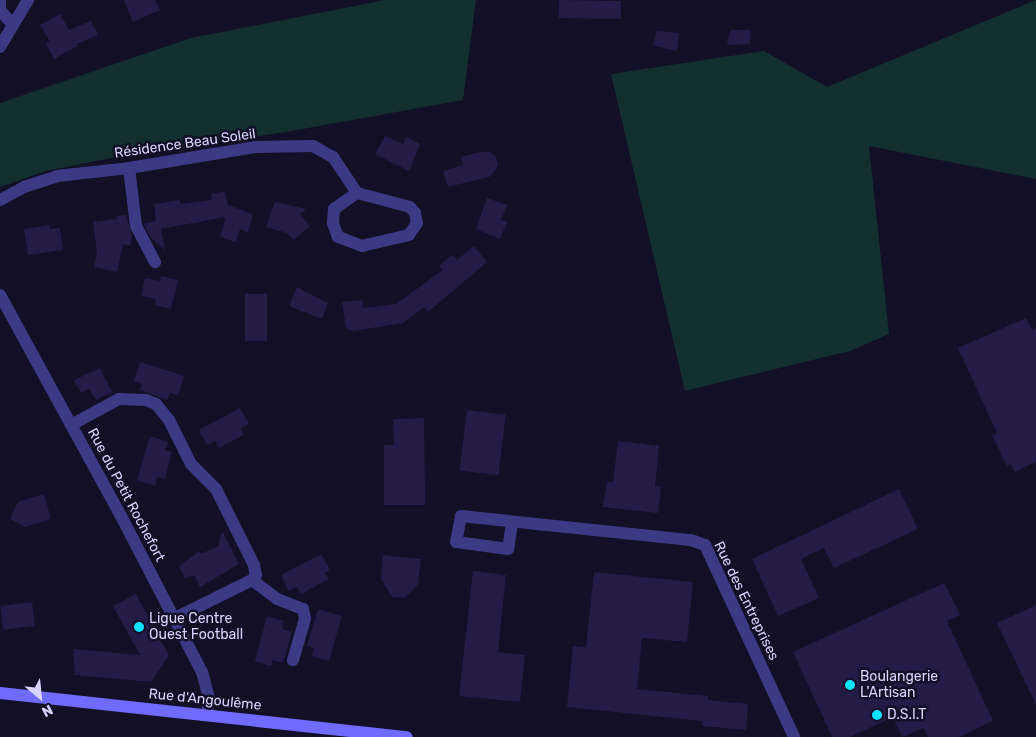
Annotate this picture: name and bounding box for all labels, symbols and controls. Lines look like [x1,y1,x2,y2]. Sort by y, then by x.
street label: Résidence Beau Soleil [113,126,257,162]
street label: Rue du Petit Rochefort [84,425,168,565]
street label: Rue des Entreprises [710,539,782,663]
place label: Ligue Centre Ouest Football [149,611,243,644]
marker: Ligue Centre Ouest Football [133,621,145,633]
place label: Boulangerie L'Artisan [860,669,938,702]
north arrow [15,672,65,722]
marker: Boulangerie L'Artisan [844,679,856,691]
street label: Rue d'Angoulême [148,686,262,714]
text: N [39,701,56,721]
place label: D.S.I.T [887,707,926,723]
marker: D.S.I.T [871,709,883,721]

